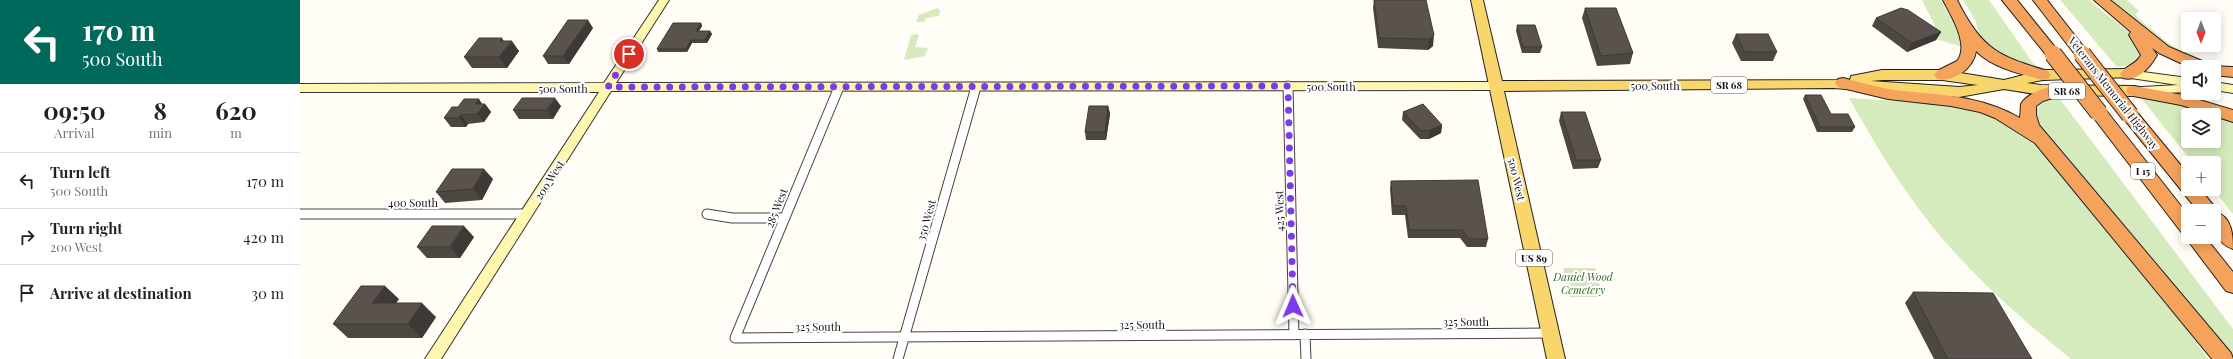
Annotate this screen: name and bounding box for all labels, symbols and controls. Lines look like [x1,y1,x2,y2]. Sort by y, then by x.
text: 170 m [82,11,155,48]
north arrow [2181,12,2221,52]
map controls [2181,12,2221,244]
icon: left [16,16,68,68]
street label: Veterans Memorial Highway [2065,33,2163,153]
pin [612,37,646,71]
icon: arrive [618,43,640,65]
text: 500 South [82,47,163,71]
button: sound [2181,60,2221,100]
road number: SR 68 [1711,77,1747,93]
street label: 500 South [1630,78,1680,93]
street label: 500 South [1306,79,1356,94]
street label: 500 South [538,81,588,96]
road number: SR 68 [2049,83,2085,99]
text: 09:50 [43,94,106,126]
text: 8 [154,94,167,126]
text: 620 [215,94,257,126]
button: layers [2181,108,2221,148]
text: Arrival [54,124,94,141]
text: min [149,124,172,141]
text: m [230,124,242,141]
street label: 500 West [1505,156,1529,202]
button: + [2181,156,2221,196]
street label: 200 West [531,157,567,203]
text: Turn left [50,162,111,182]
road number: I 15 [2131,163,2155,179]
icon: left [16,170,38,192]
text: 170 m [246,171,284,191]
text: 500 South [50,182,108,199]
street label: 285 West [761,186,791,230]
street label: 425 West [1271,190,1287,232]
street label: 400 South [388,195,439,210]
street label: 350 West [913,198,939,242]
button: − [2181,204,2221,244]
text: Turn right [50,218,123,238]
icon: right [16,226,38,248]
text: 420 m [243,227,284,247]
text: 200 West [50,238,103,255]
road number: US 89 [1516,250,1552,266]
park label: Daniel Wood Cemetery [1552,269,1614,297]
icon: arrive [16,282,38,304]
text: Arrive at destination [50,283,192,303]
text: 30 m [251,283,284,303]
position arrow [1272,285,1314,327]
street label: 325 South [1443,314,1490,329]
street label: 325 South [1119,317,1166,332]
street label: 325 South [795,319,842,334]

